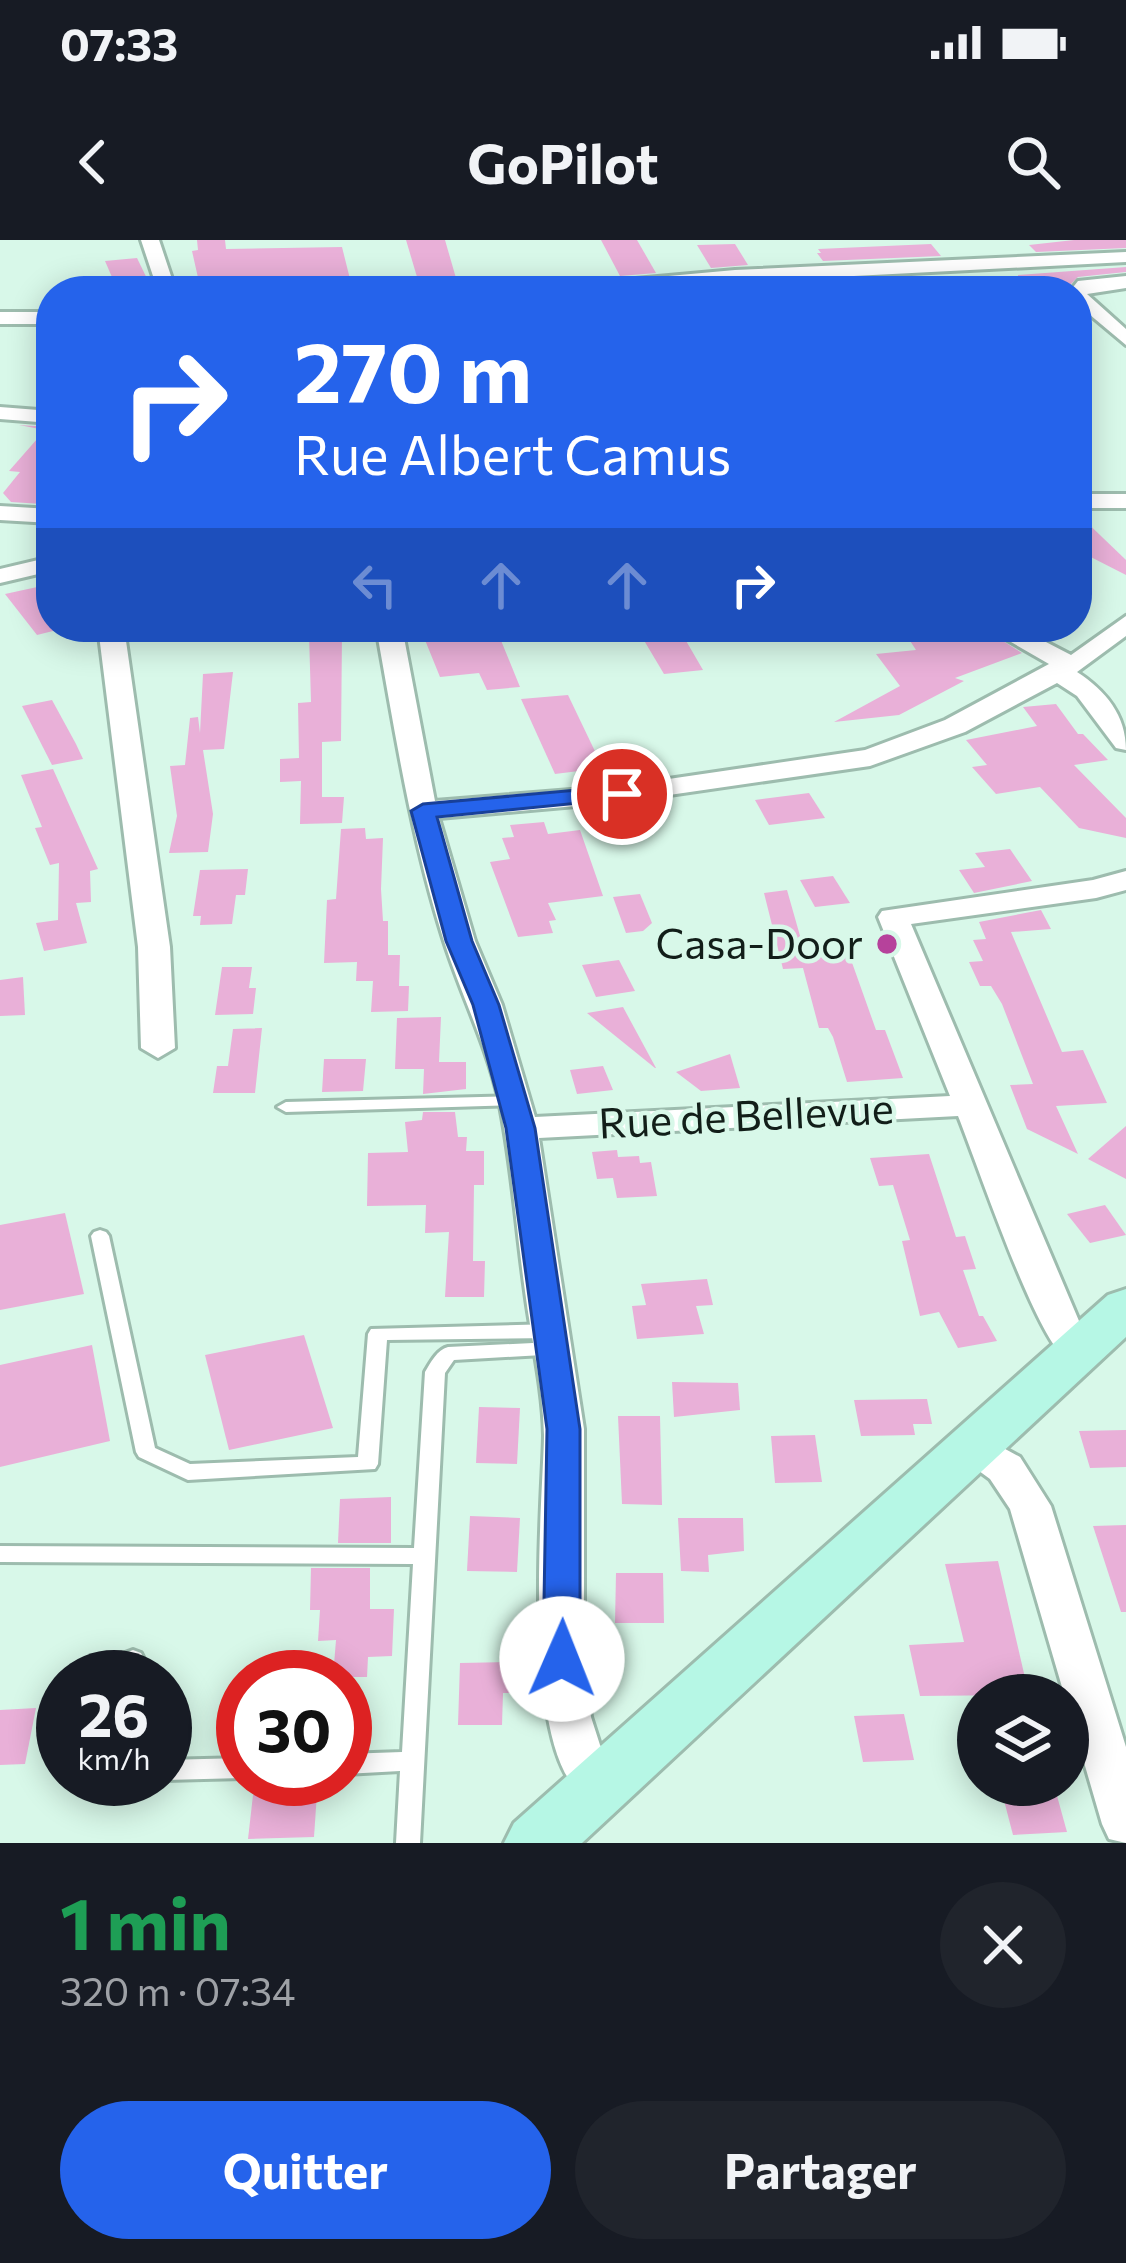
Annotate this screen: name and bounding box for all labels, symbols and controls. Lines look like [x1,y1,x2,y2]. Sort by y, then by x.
text: 07:33 [60,15,178,70]
icon: back [60,129,126,195]
text: GoPilot [467,129,659,195]
icon: search [1000,129,1066,195]
text: 270 m [294,318,532,420]
icon: right [96,324,252,480]
text: Rue Albert Camus [294,420,731,486]
icon: left [342,552,408,618]
icon: ahead [468,552,534,618]
icon: ahead [594,552,660,618]
icon: right [720,552,786,618]
pin [571,743,673,845]
icon: arrive [589,761,655,827]
place label: Casa-Door [656,916,863,968]
marker: Casa-Door [874,931,900,957]
street label: Rue de Bellevue [597,1080,895,1148]
position arrow [499,1596,625,1722]
speed limit sign: 30 [216,1650,372,1806]
map controls [957,1674,1089,1806]
button: layers [957,1674,1089,1806]
text: 26 [79,1676,149,1749]
text: km/h [78,1739,150,1776]
text: 1 min [60,1877,231,1965]
button: close [940,1882,1066,2008]
text: 320 m · 07:34 [60,1966,295,2014]
button: Quitter [60,2101,551,2239]
button: Partager [575,2101,1066,2239]

